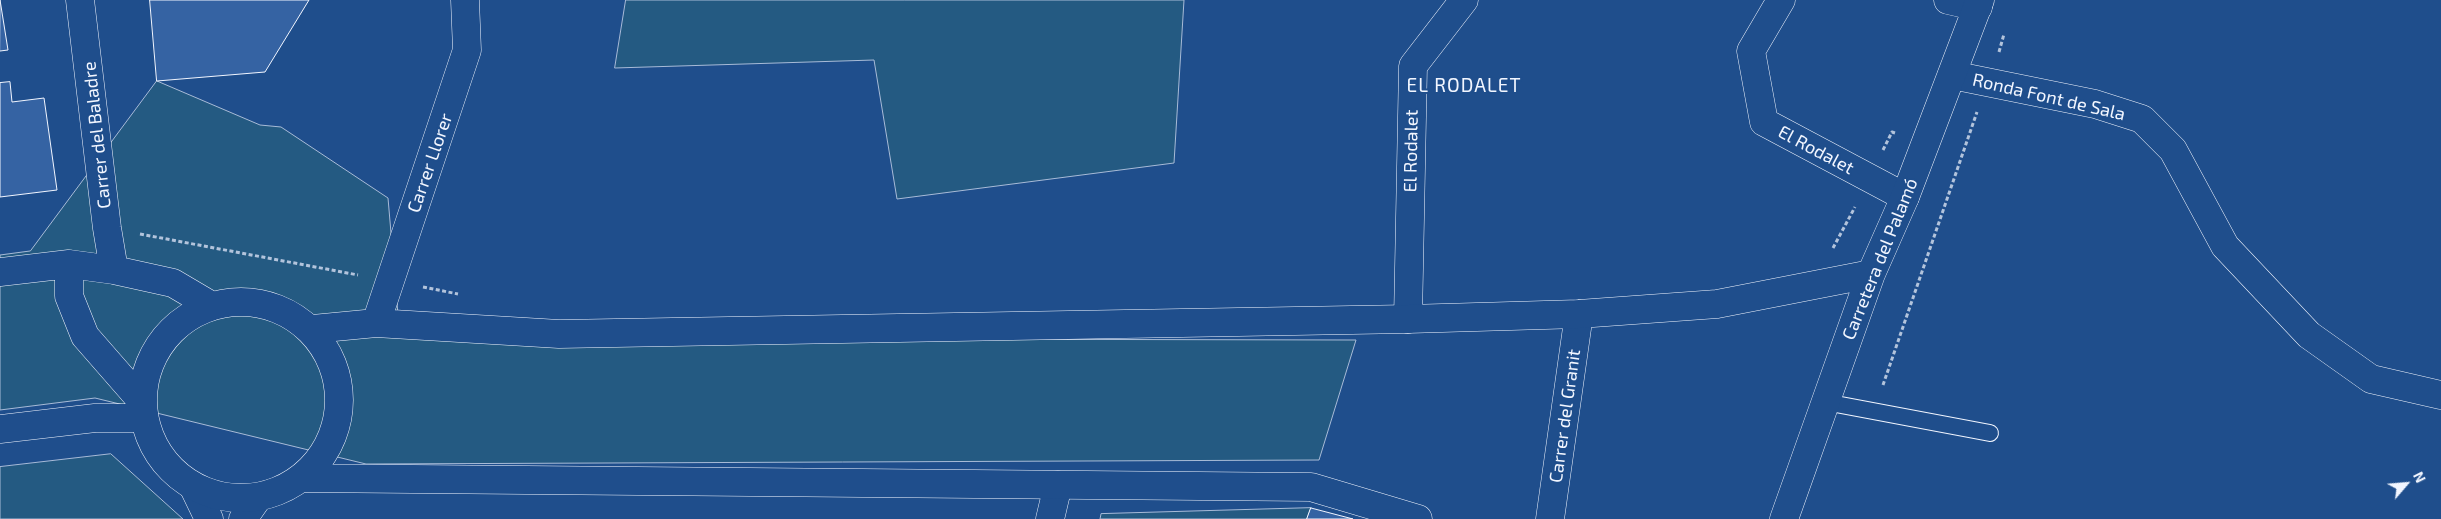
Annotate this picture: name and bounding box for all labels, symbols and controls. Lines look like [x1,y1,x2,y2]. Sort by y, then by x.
street label: Carrer del Baladre [79,60,115,210]
street label: Ronda Font de Sala [1971,69,2127,125]
district label: EL RODALET [1405,75,1523,97]
street label: El Rodalet [1399,109,1423,193]
street label: Carrer Llorer [403,110,457,216]
street label: El Rodalet [1774,121,1858,179]
street label: Carretera del Palamó [1838,175,1922,343]
street label: Carrer del Granit [1545,348,1585,484]
north arrow [2381,459,2431,509]
text: N [2410,469,2430,485]

